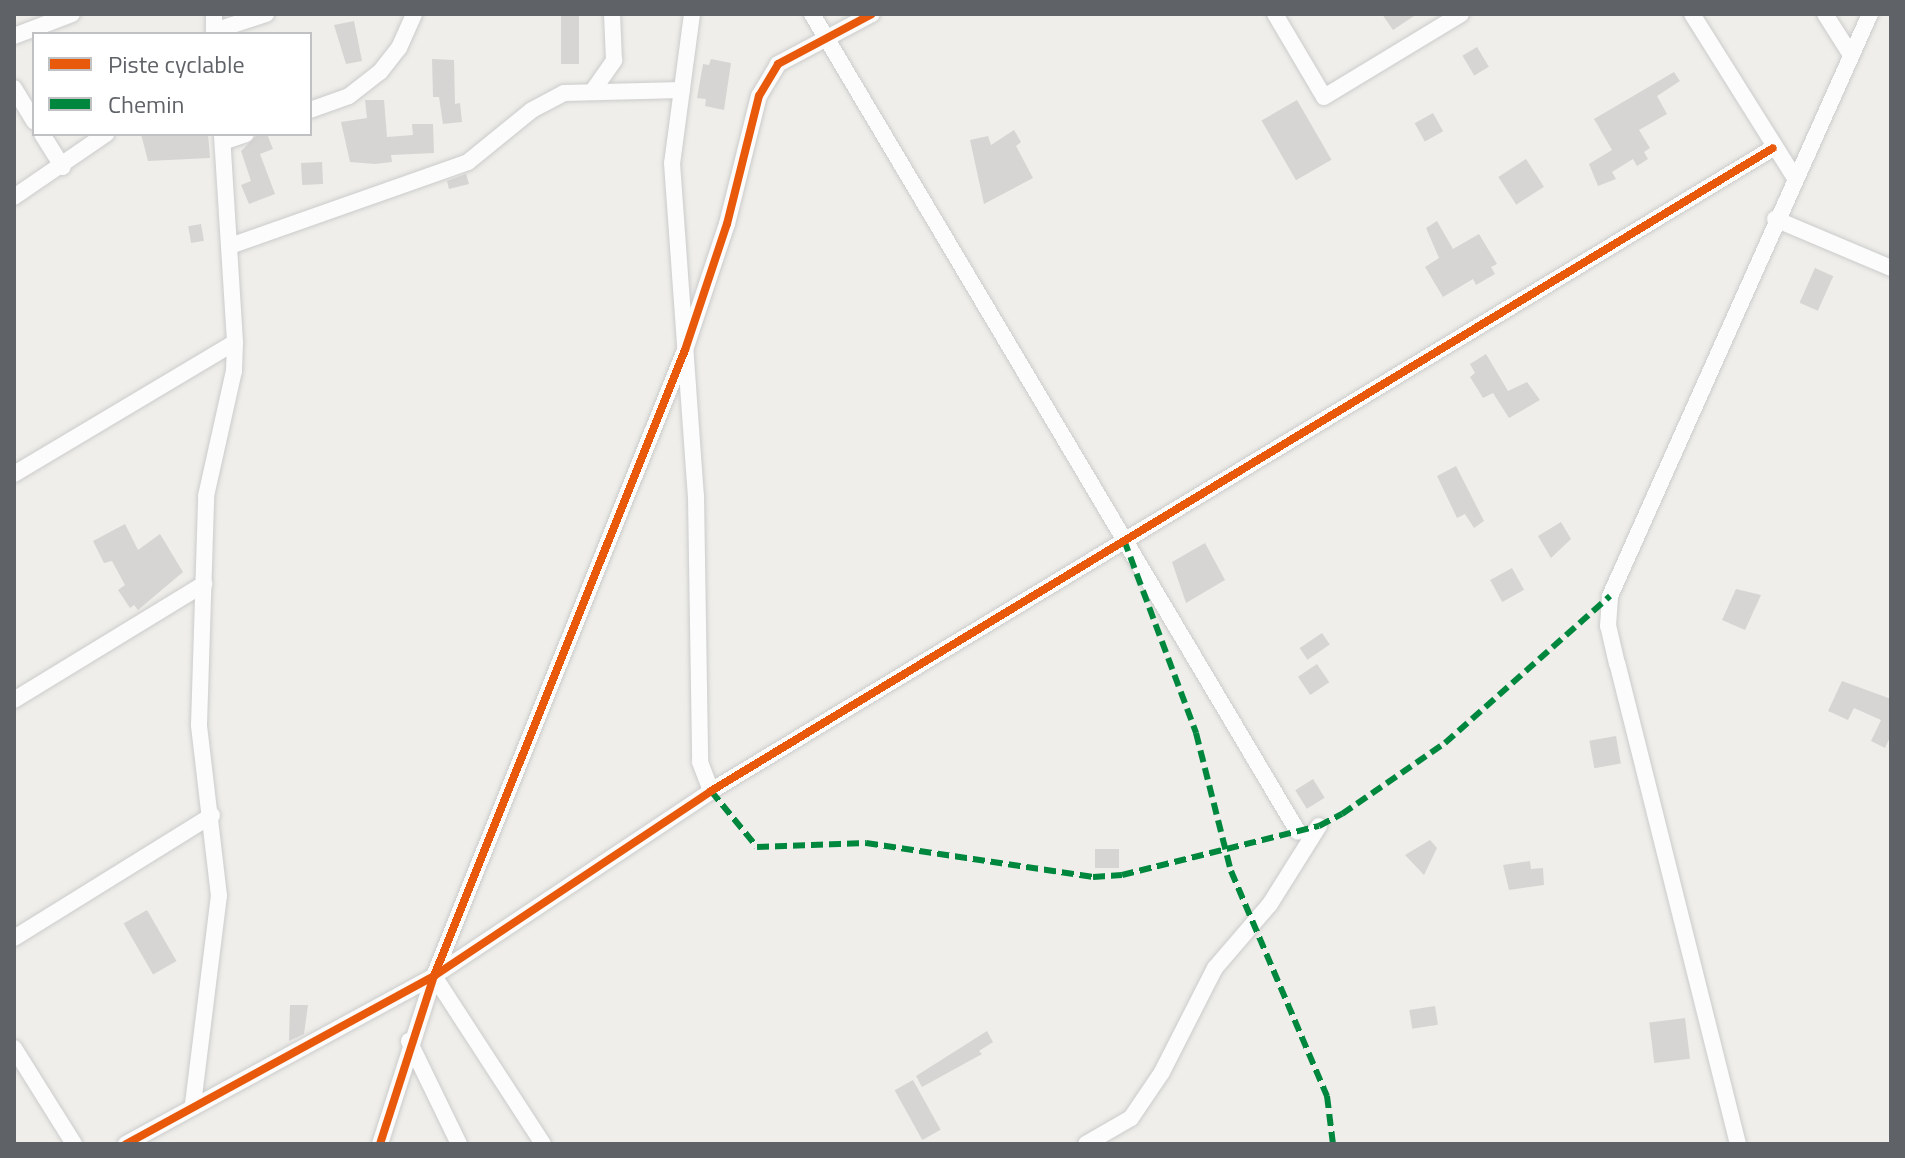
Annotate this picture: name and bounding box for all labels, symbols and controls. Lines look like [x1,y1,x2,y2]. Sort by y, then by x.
legend [32,32,312,136]
text: Piste cyclable [108,46,245,82]
text: Chemin [108,86,184,122]

